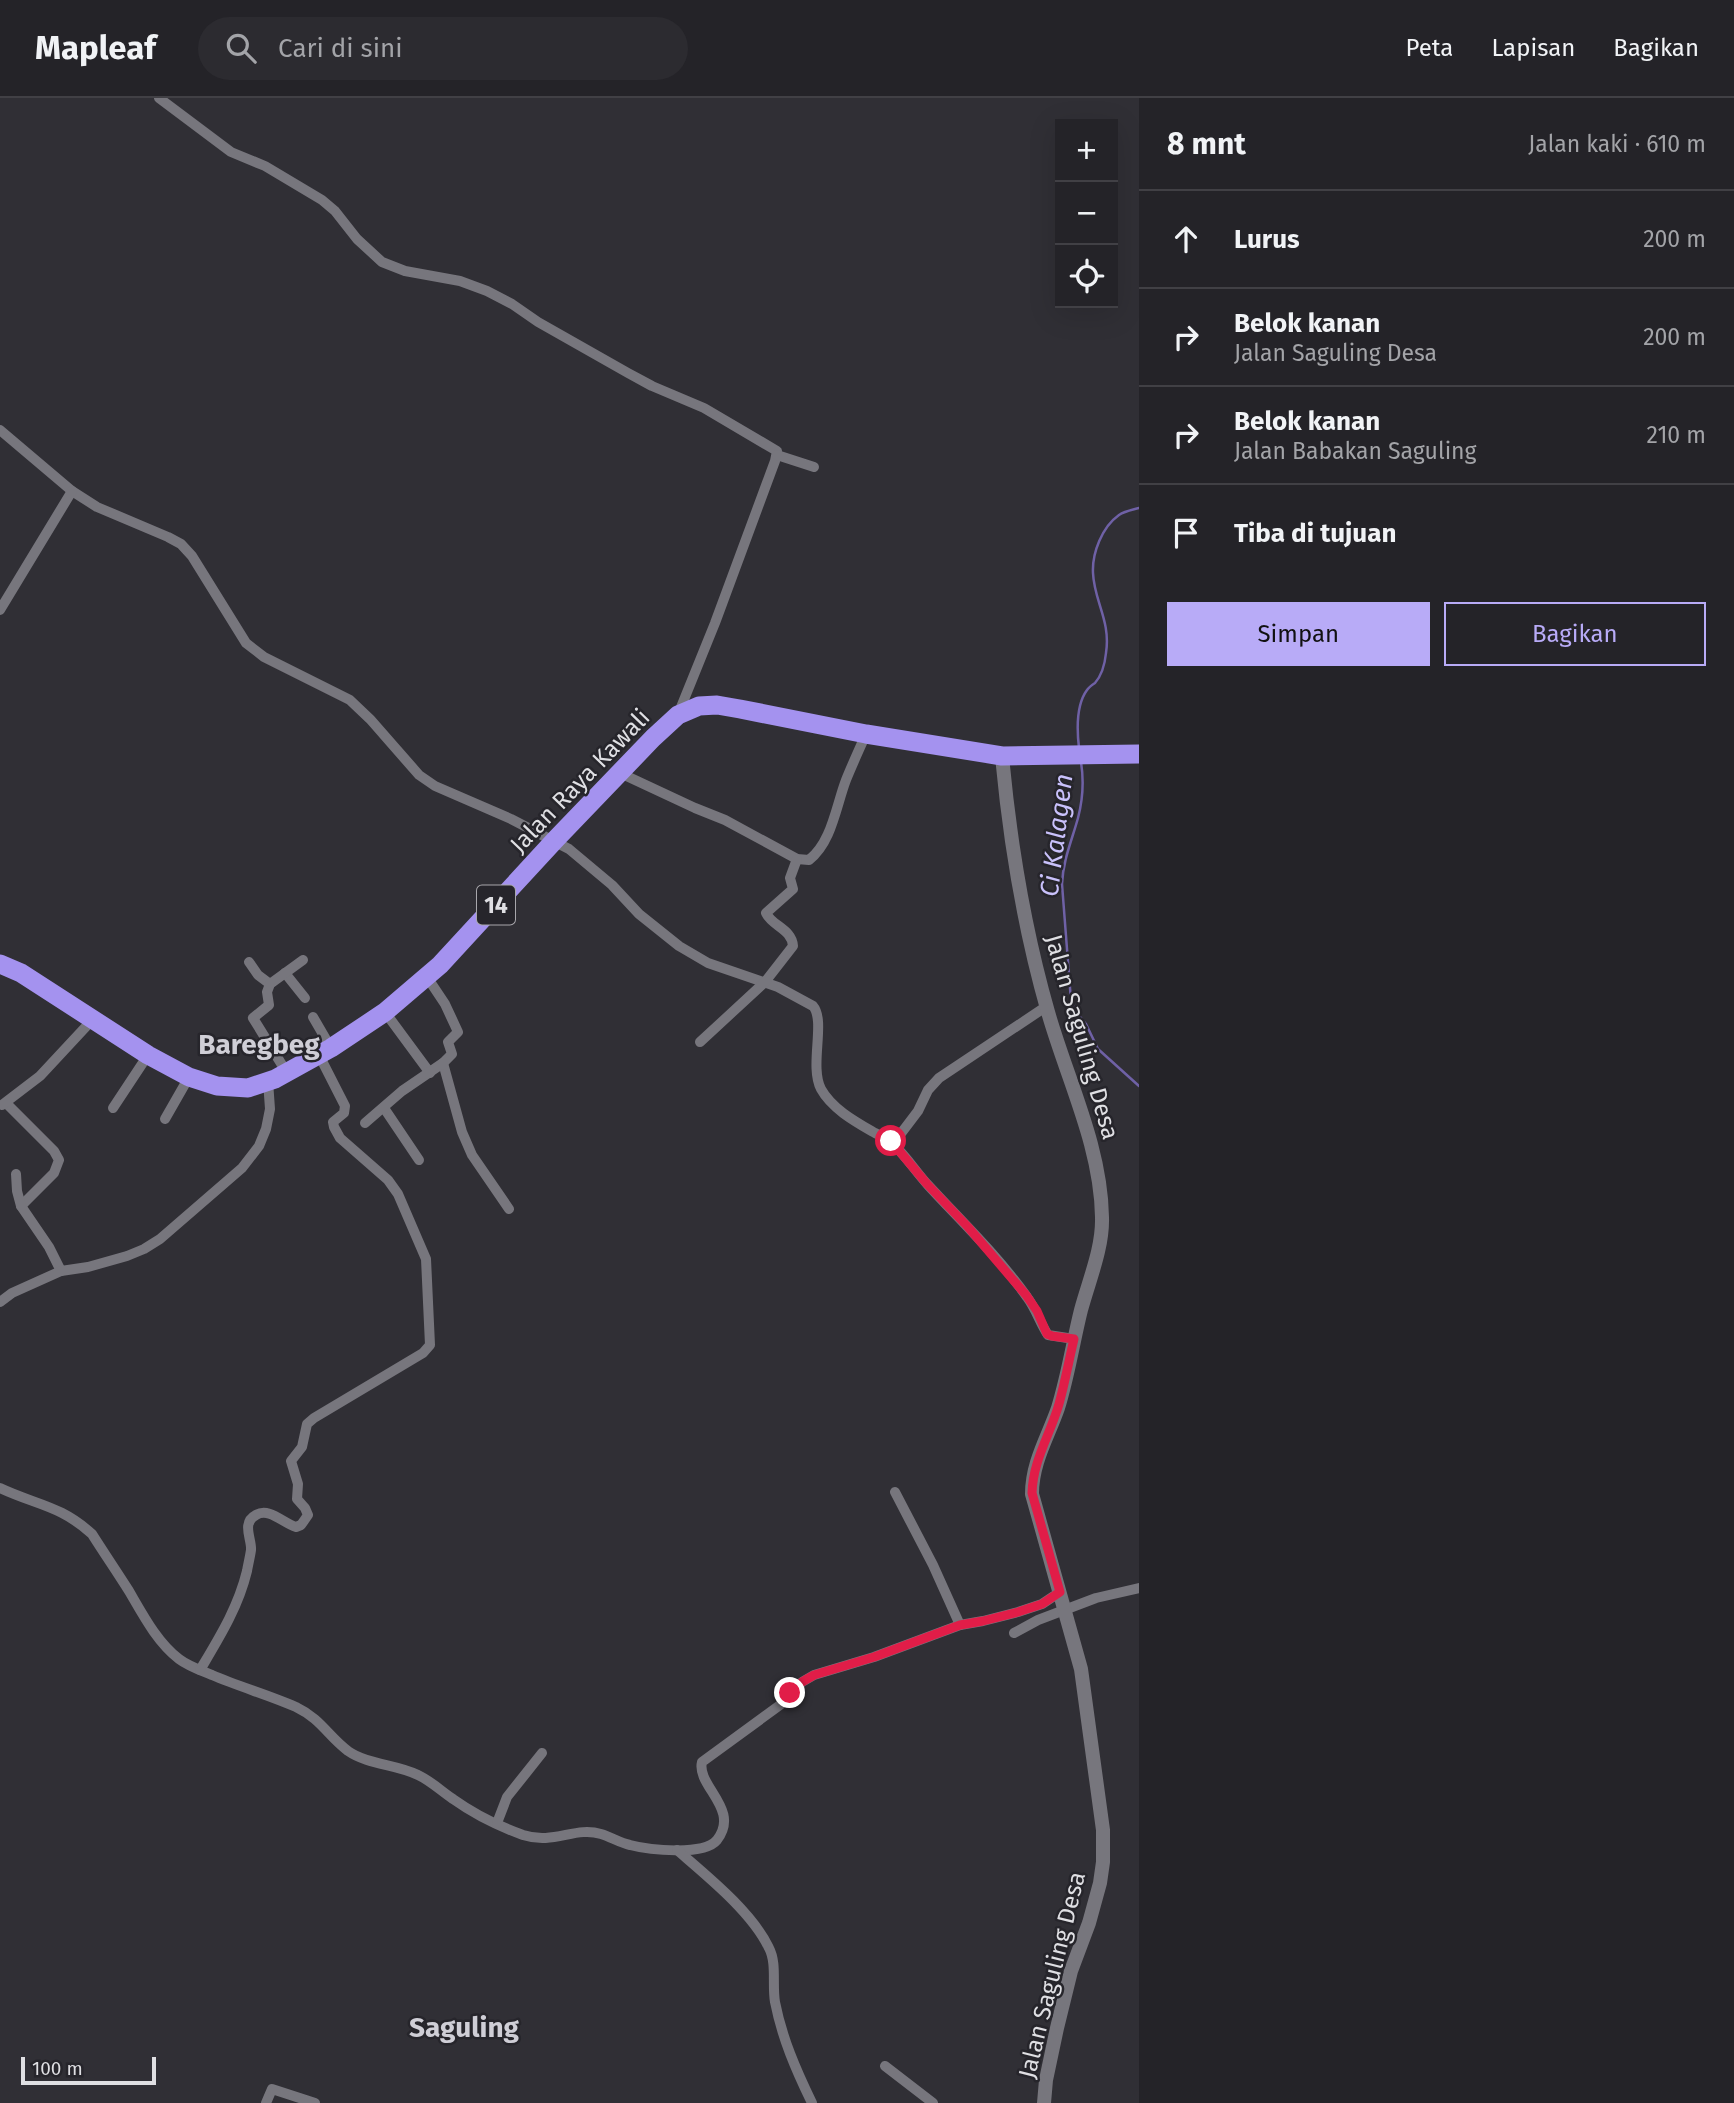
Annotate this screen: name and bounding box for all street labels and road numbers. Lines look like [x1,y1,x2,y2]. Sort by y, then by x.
street label: Jalan Raya Kawali [504,703,656,859]
road number: 14 [477,886,515,925]
street label: Jalan Saguling Desa [1039,931,1125,1143]
street label: Jalan Saguling Desa [1013,1869,1091,2081]

